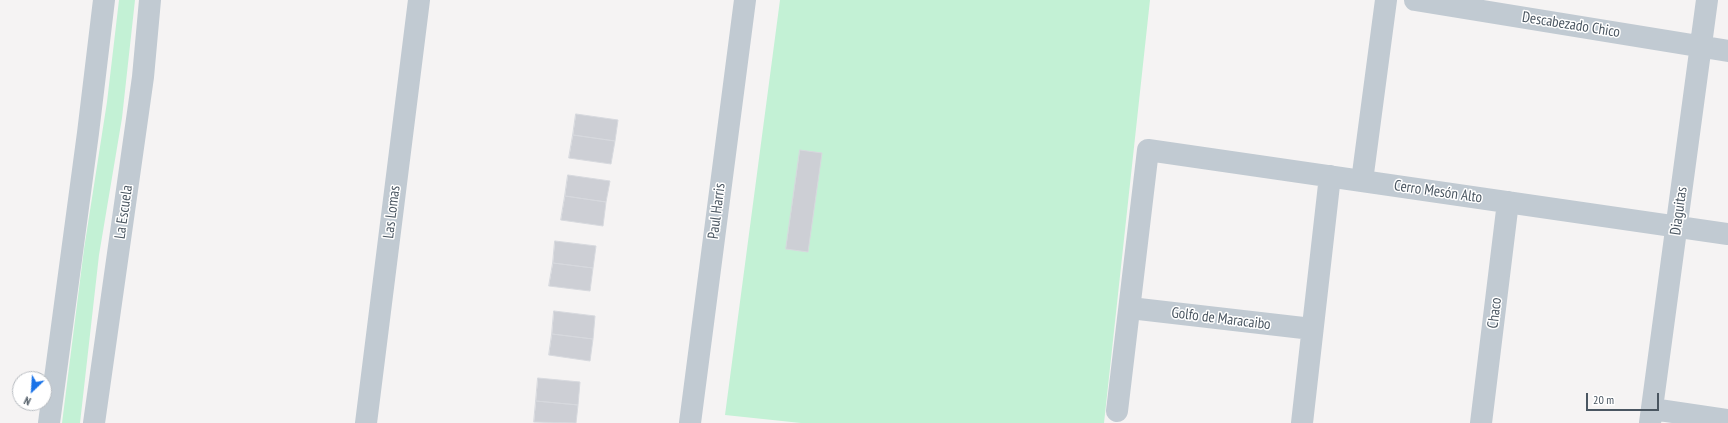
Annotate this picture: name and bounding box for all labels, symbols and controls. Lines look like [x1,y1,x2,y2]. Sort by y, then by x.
street label: Descabezado Chico [1521,8,1621,42]
street label: Cerro Mesón Alto [1393,177,1483,207]
street label: Paul Harris [705,182,729,240]
street label: La Escuela [111,184,137,240]
street label: Las Lomas [380,185,404,239]
street label: Diaguitas [1667,186,1691,236]
street label: Chaco [1484,297,1506,329]
street label: Golfo de Maracaibo [1170,304,1272,334]
north arrow [12,371,52,411]
scale bar [1588,385,1661,411]
text: 20 m [1593,392,1614,407]
text: N [22,393,33,409]

